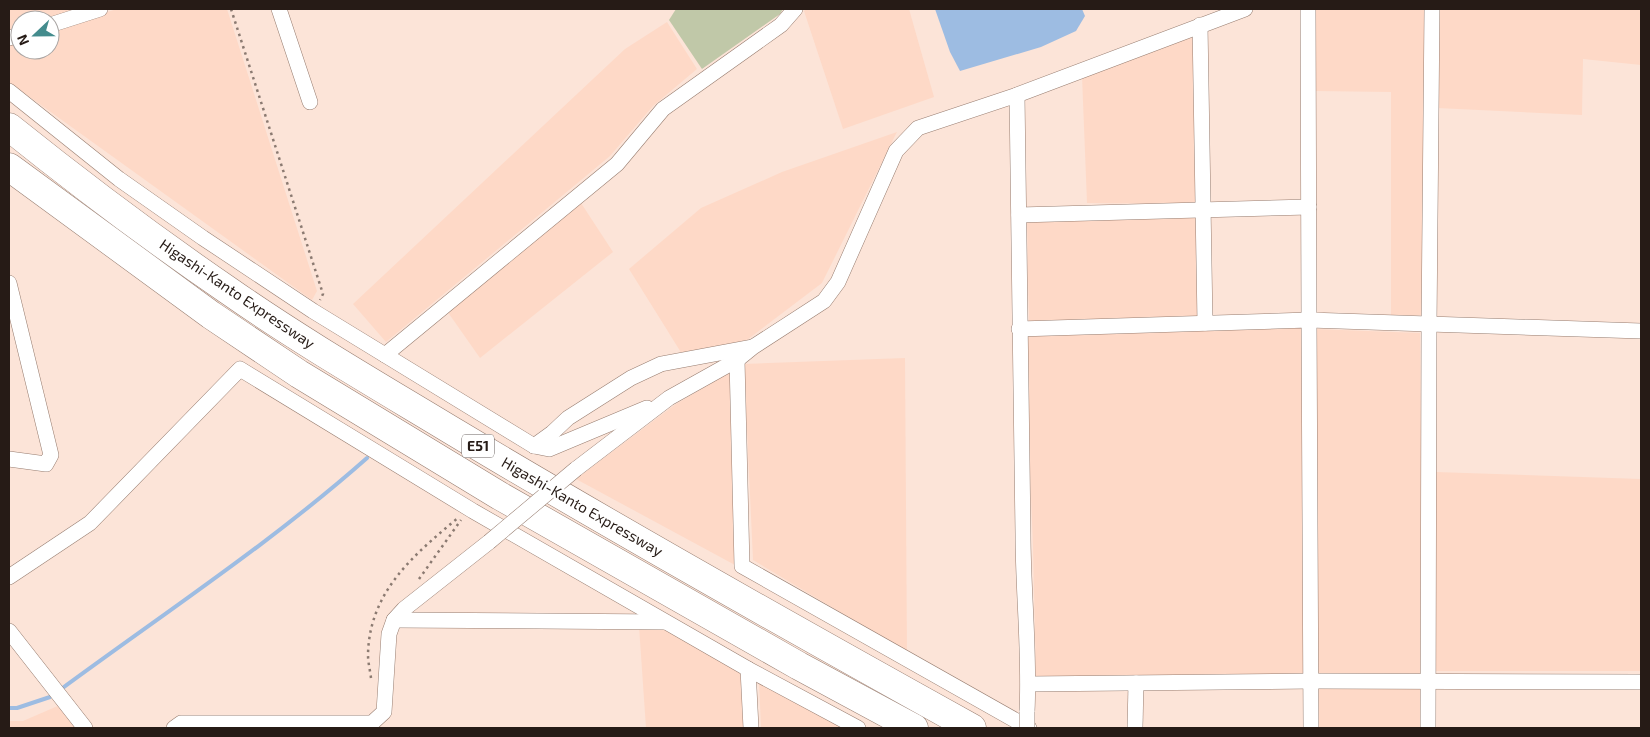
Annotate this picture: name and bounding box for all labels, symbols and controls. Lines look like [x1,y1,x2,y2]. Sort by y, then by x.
north arrow [10,10,60,60]
text: N [13,32,32,48]
street label: Higashi-Kanto Expressway [157,235,319,352]
road number: E51 [462,434,494,458]
street label: Higashi-Kanto Expressway [499,453,666,560]

